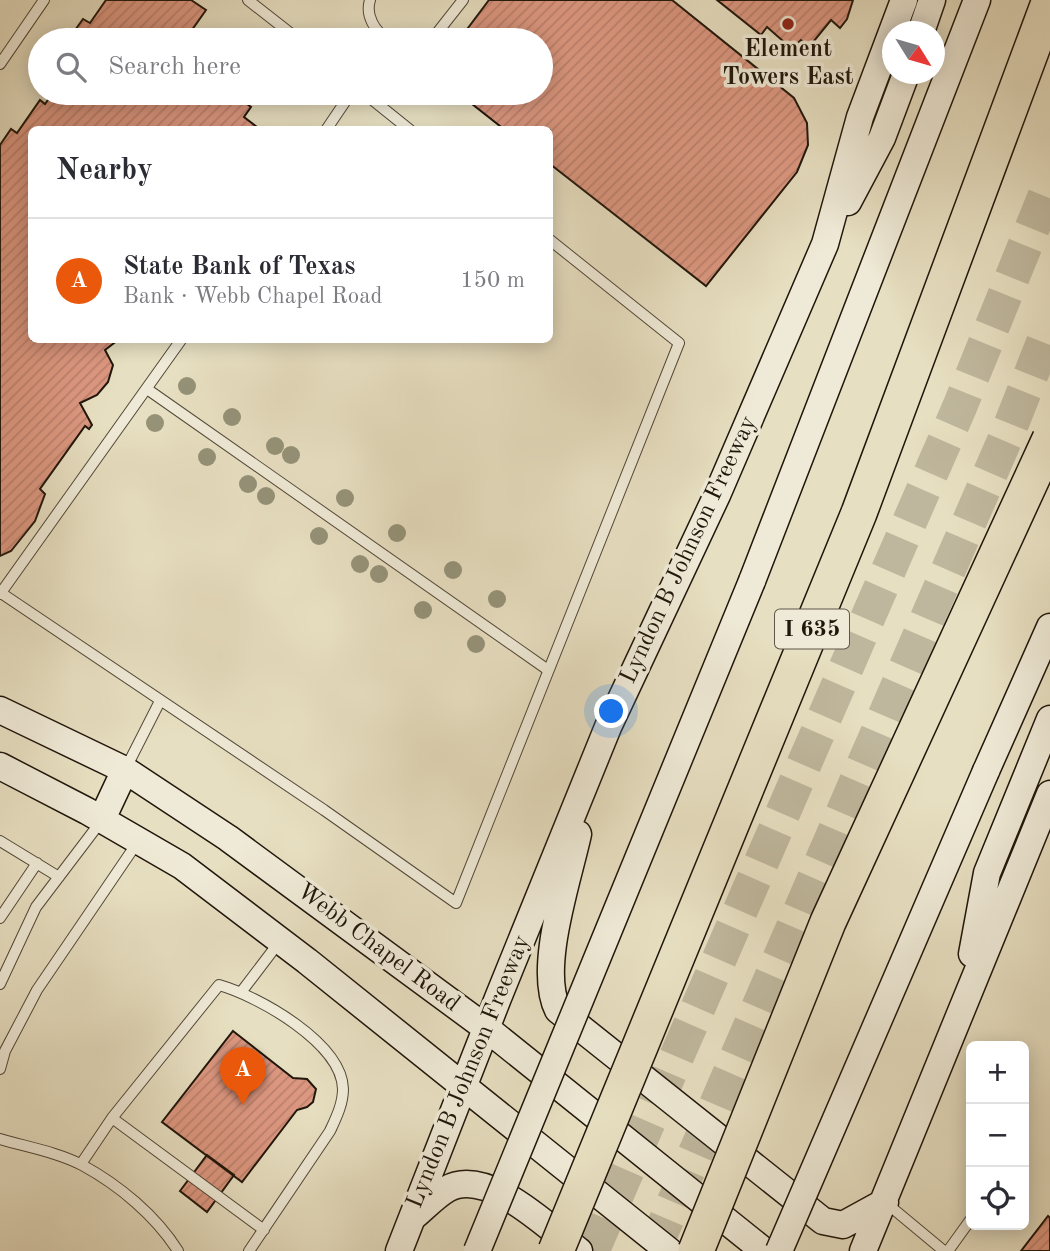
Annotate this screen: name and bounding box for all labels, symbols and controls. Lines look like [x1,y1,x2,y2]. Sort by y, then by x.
marker: Element Towers East [780,16,796,32]
north arrow [882,21,945,84]
search box [28,28,553,105]
place label: Element Towers East [722,38,854,90]
icon: search [52,48,90,86]
text: Search here [108,54,241,80]
text: Nearby [56,156,153,186]
text: State Bank of Texas [123,254,355,280]
text: A [70,269,88,292]
text: 150 m [460,269,525,292]
text: Bank · Webb Chapel Road [123,285,383,308]
street label: Lyndon B Johnson Freeway [616,412,762,687]
road number: I 635 [775,610,849,649]
your location [594,694,628,728]
street label: Webb Chapel Road [292,879,464,1017]
street label: Lyndon B Johnson Freeway [403,932,535,1212]
map controls [966,1041,1029,1230]
button: + [966,1041,1029,1104]
pin: A [220,1047,266,1105]
button: − [966,1104,1029,1167]
button: locate [966,1167,1029,1230]

